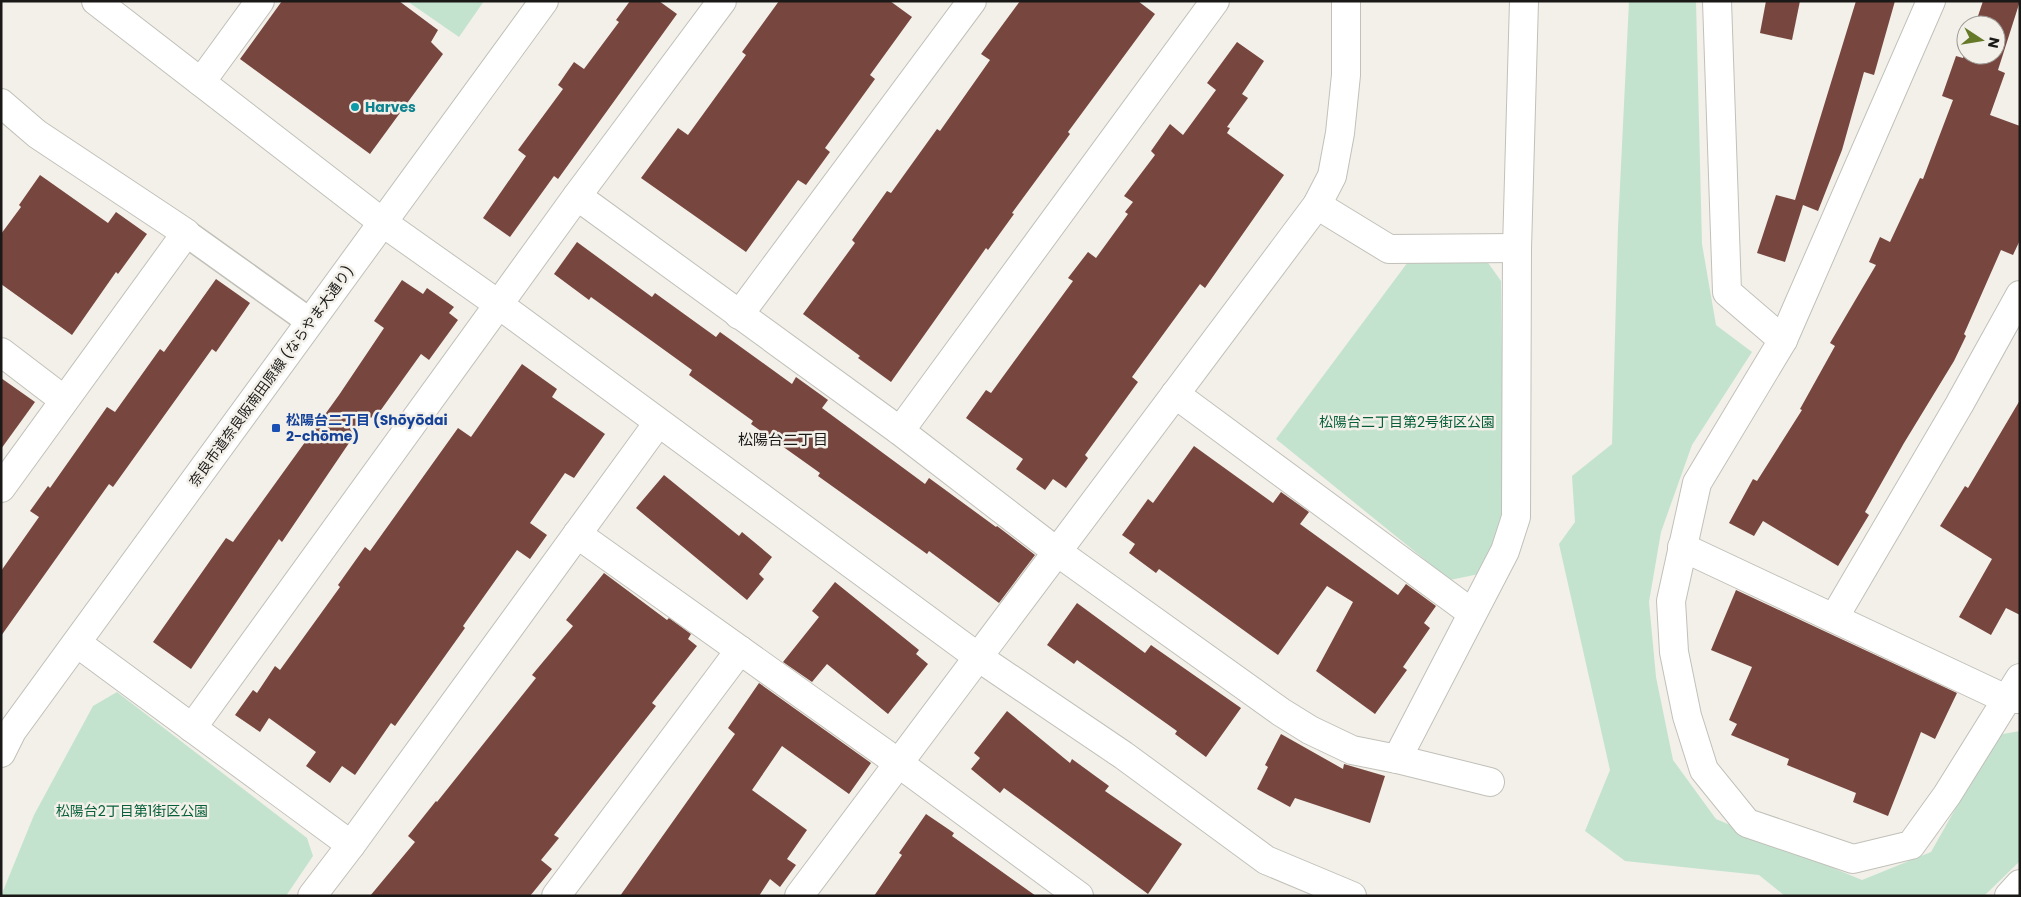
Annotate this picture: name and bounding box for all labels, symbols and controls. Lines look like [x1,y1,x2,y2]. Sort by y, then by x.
north arrow [1956,15,2006,65]
text: N [1983,35,2005,50]
place label: Harves [365,97,416,117]
marker: Harves [349,101,361,113]
street label: 奈良市道奈良阪南田原線 (ならやま大通り) [184,262,358,490]
place label: 松陽台二丁目 (Shōyōdai 2-chōme) [286,410,448,446]
park label: 松陽台二丁目第2号街区公園 [1319,412,1495,432]
marker: 松陽台二丁目 (Shōyōdai 2-chōme) [270,422,282,434]
district label: 松陽台二丁目 [738,429,828,450]
park label: 松陽台2丁目第1街区公園 [56,801,208,821]

